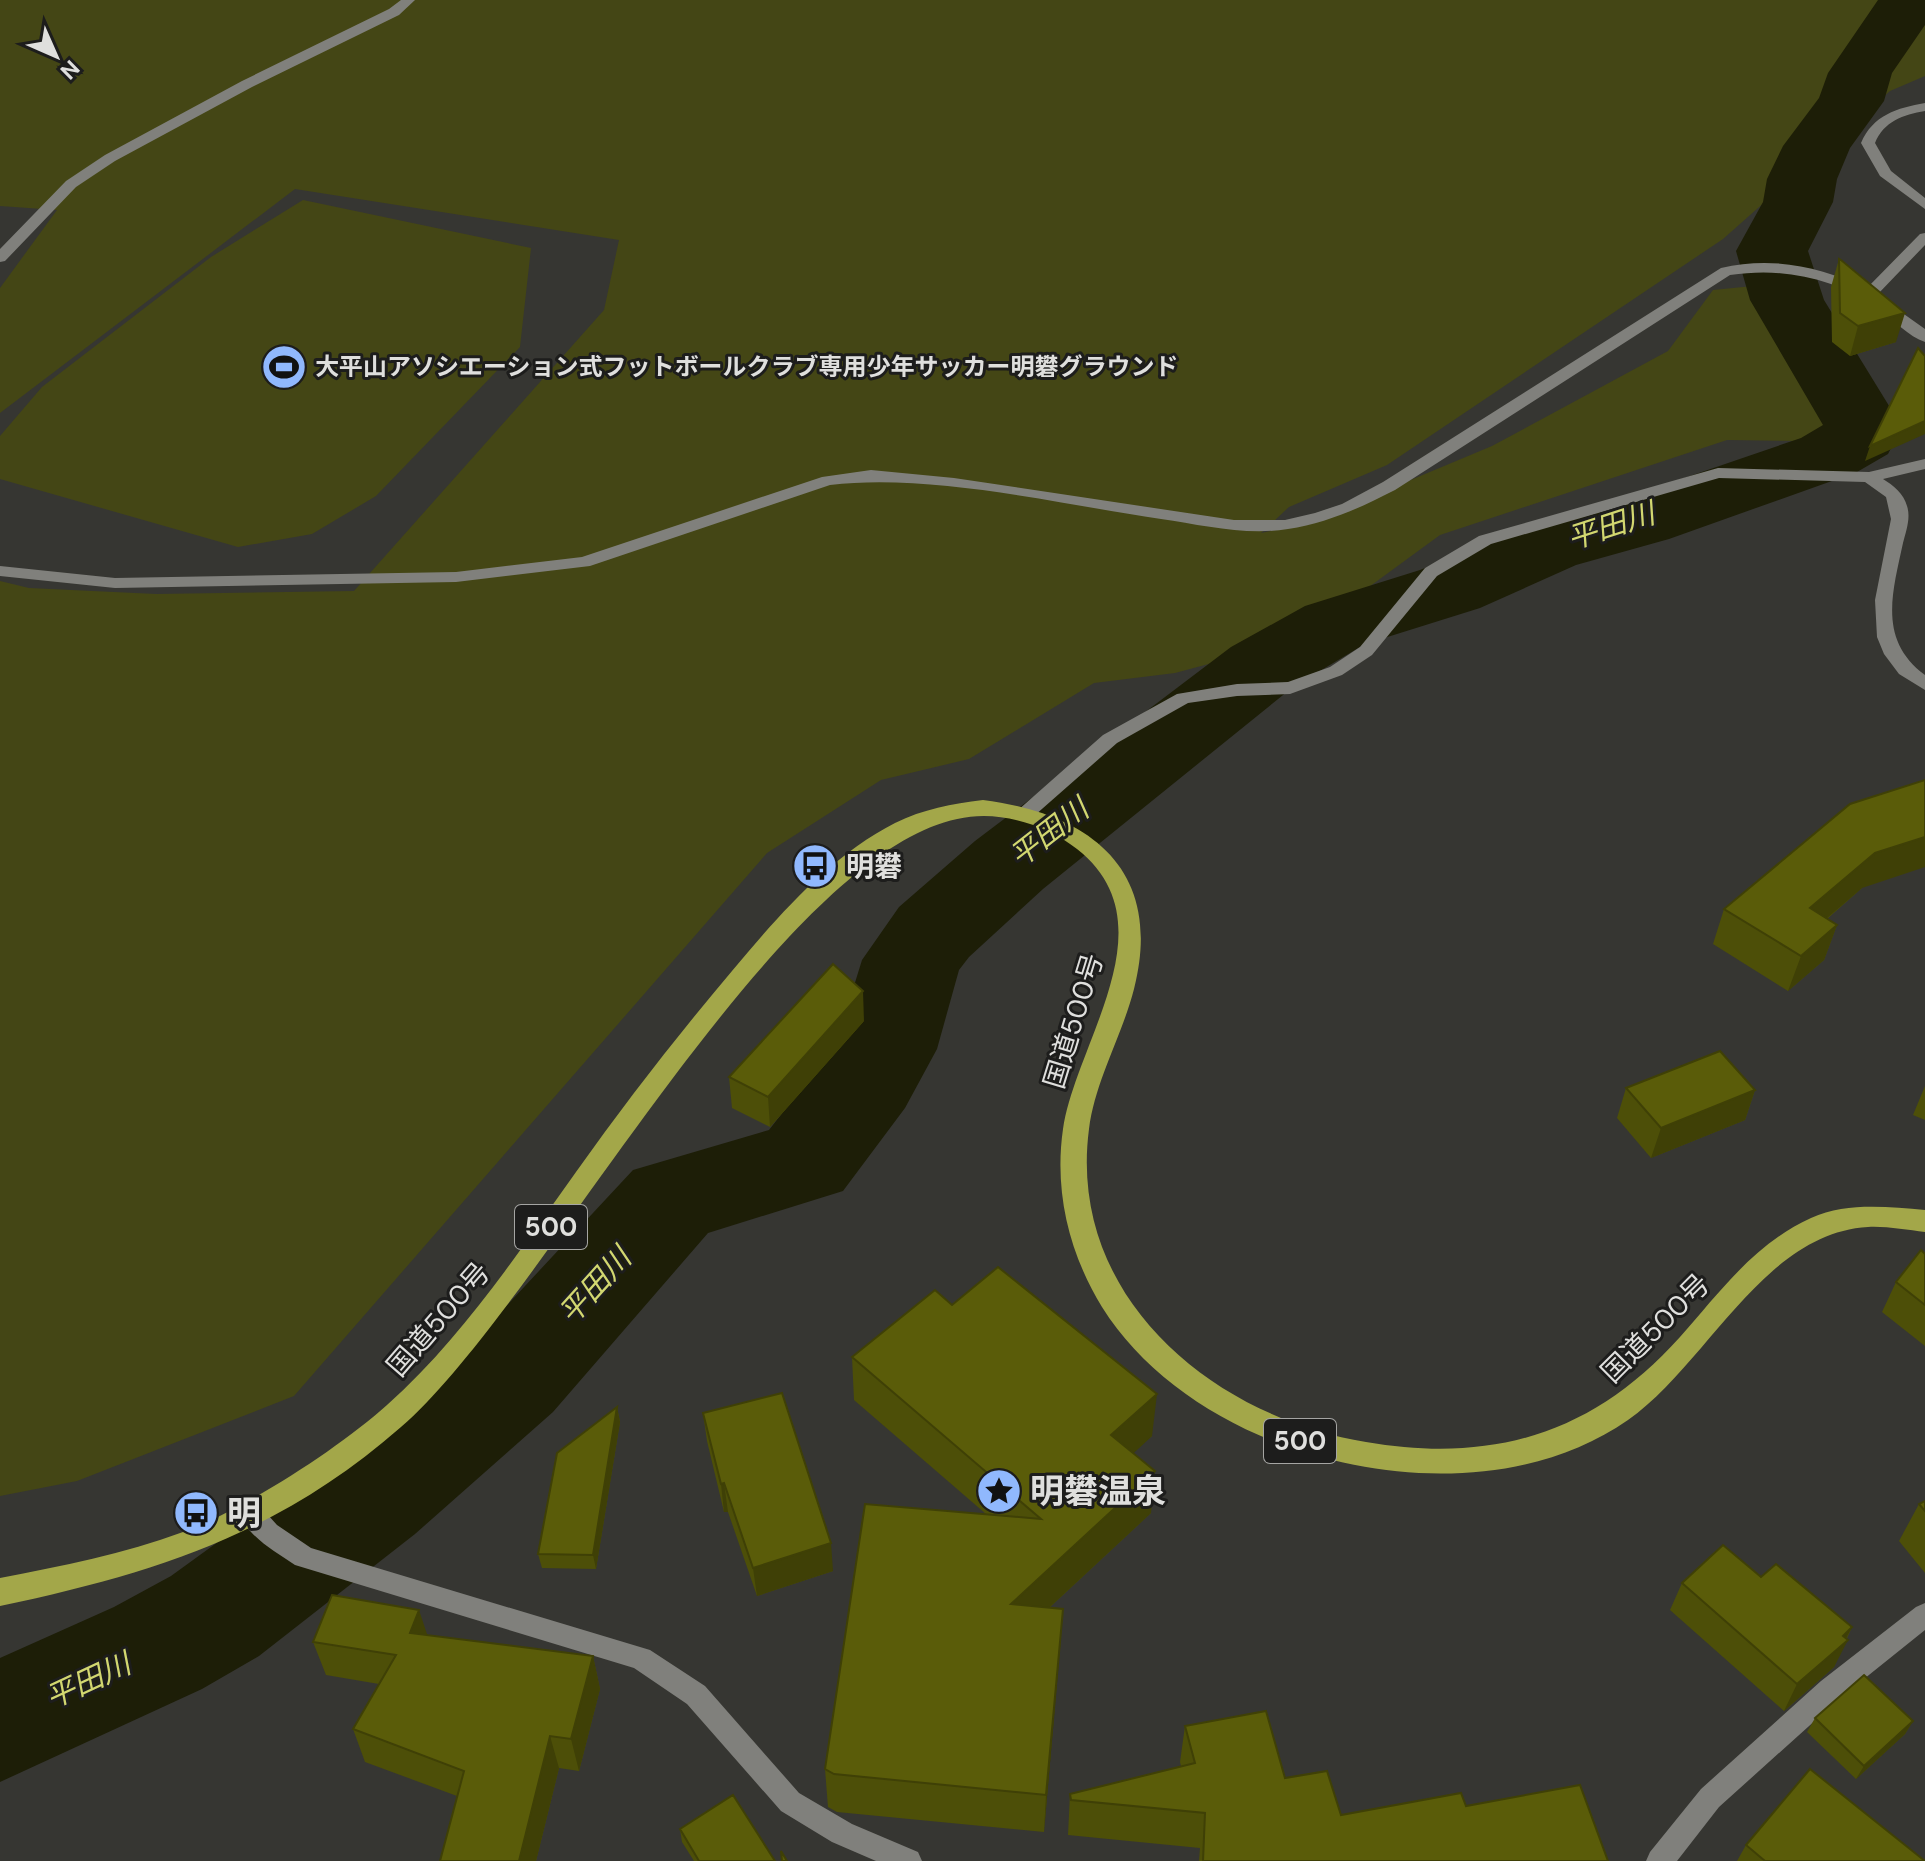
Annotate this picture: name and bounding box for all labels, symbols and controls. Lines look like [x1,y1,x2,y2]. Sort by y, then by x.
north arrow [16,16,96,96]
text: N [54,54,86,86]
sports icon: 大平山アソシエーション式フットボールクラブ専用少年サッカー明礬グラウンド [260,343,308,391]
place label: 大平山アソシエーション式フットボールクラブ専用少年サッカー明礬グラウンド [315,351,1179,382]
water label: 平田川 [1562,492,1663,558]
water label: 平田川 [1001,788,1099,876]
bus stop icon: 明礬 [791,842,839,890]
place label: 明礬 [846,848,902,885]
street label: 国道500号 [1035,949,1112,1093]
road number: 500 [515,1205,587,1249]
water label: 平田川 [550,1237,641,1332]
street label: 国道500号 [379,1255,498,1384]
street label: 国道500号 [1593,1266,1718,1391]
road number: 500 [1264,1419,1336,1463]
place icon: 明礬温泉 [975,1467,1023,1515]
place label: 明礬温泉 [1030,1469,1166,1514]
bus stop icon: 明 [172,1489,220,1537]
place label: 明 [227,1491,261,1536]
water label: 平田川 [39,1643,140,1717]

